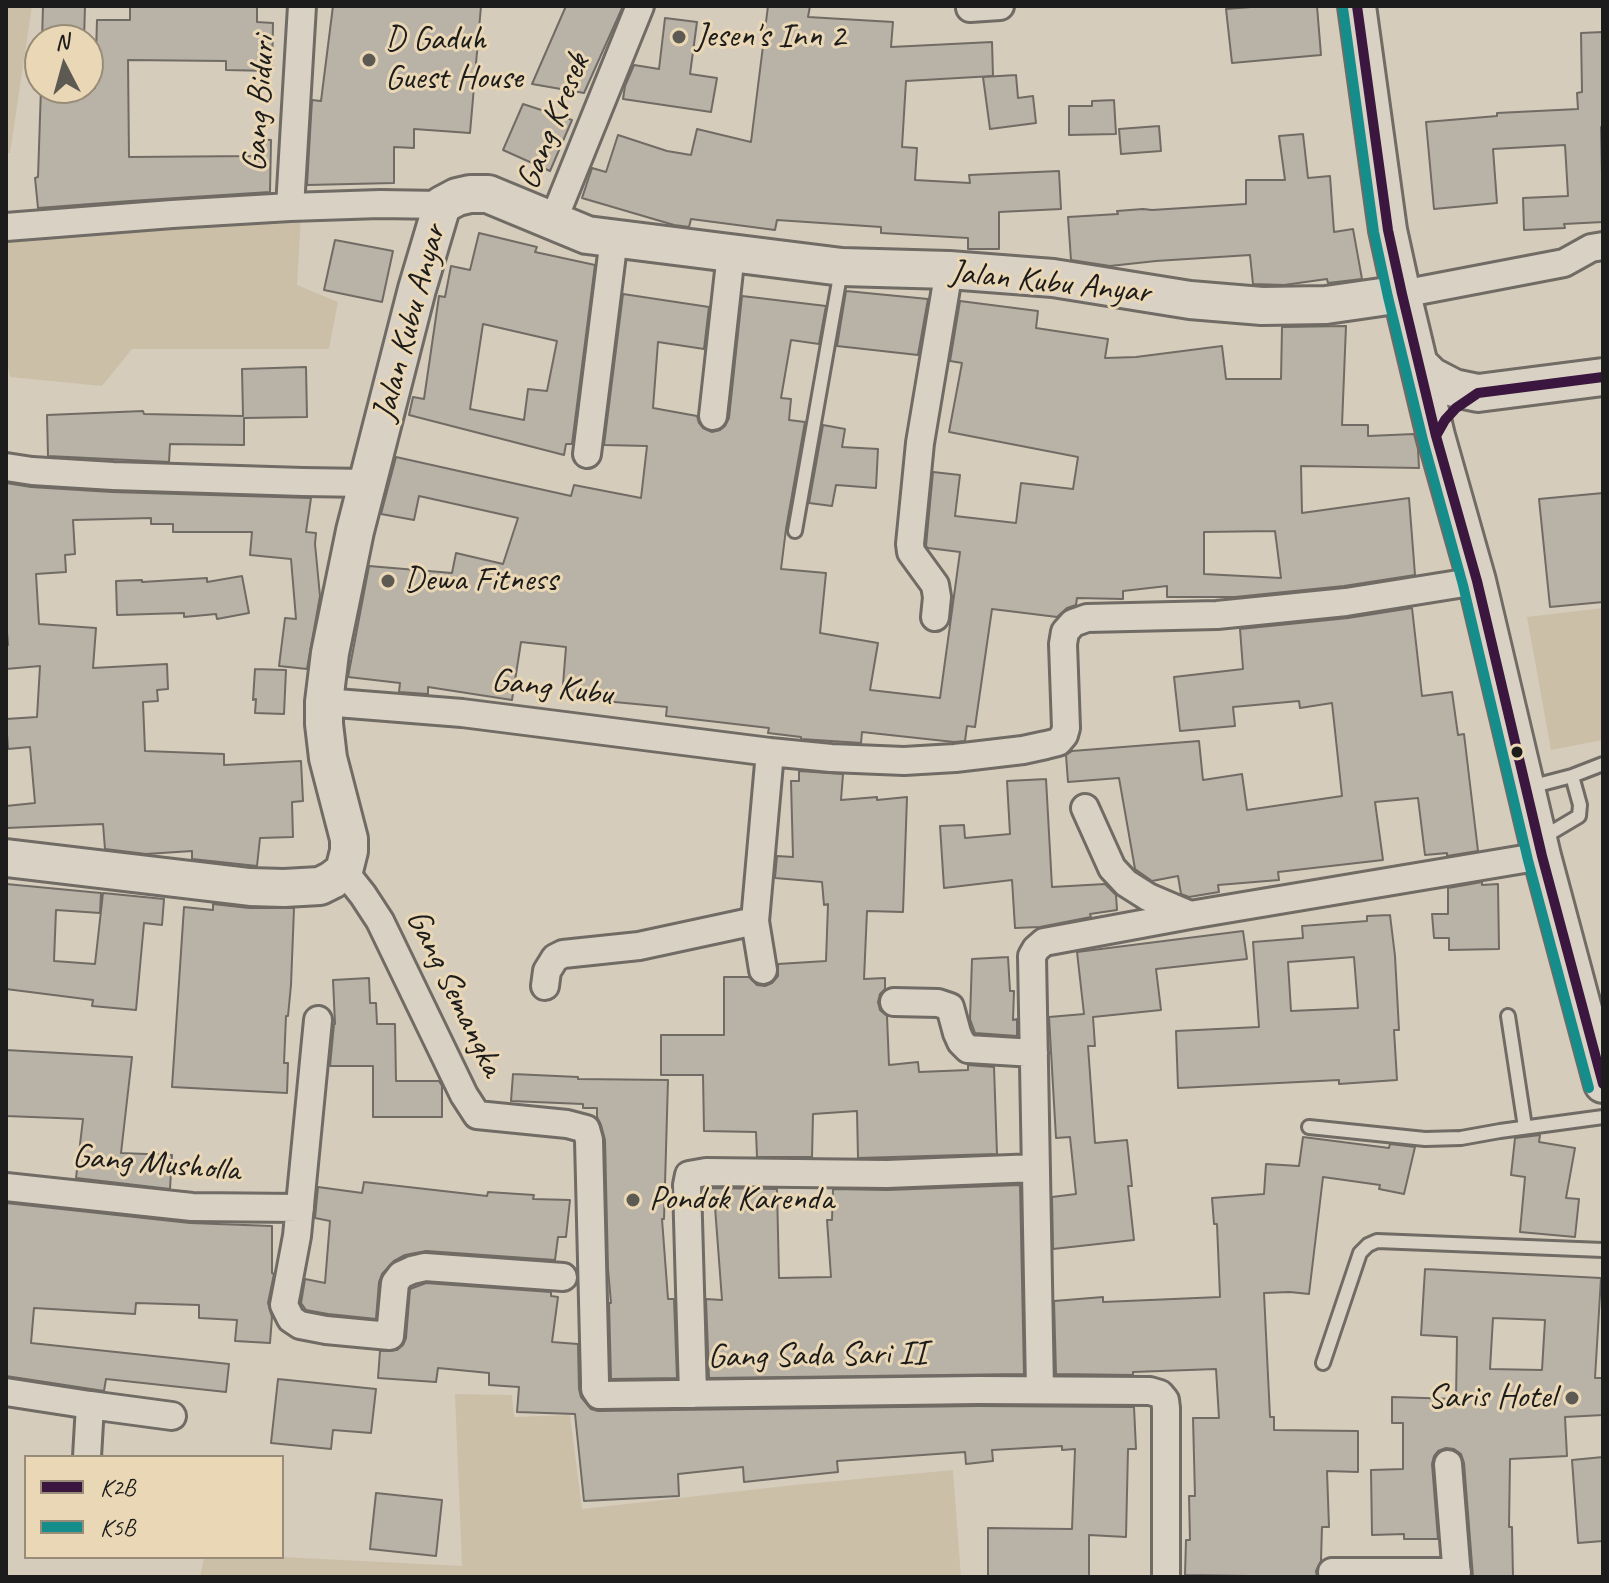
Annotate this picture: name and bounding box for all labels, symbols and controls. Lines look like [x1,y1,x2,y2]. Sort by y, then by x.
place label: Jesen's Inn 2 [695,17,845,57]
place label: D Gaduh Guest House [385,20,523,100]
north arrow [24,24,104,104]
text: N [53,27,70,57]
marker: Jesen's Inn 2 [670,28,688,46]
street label: Gang Biduri [235,35,285,173]
street label: Gang Kresek [508,48,600,196]
marker: D Gaduh Guest House [360,51,378,69]
street label: Jalan Kubu Anyar [364,221,456,425]
street label: Jalan Kubu Anyar [948,252,1152,314]
place label: Dewa Fitness [404,561,557,601]
marker: Dewa Fitness [379,572,397,590]
street label: Gang Kubu [489,660,615,716]
unlabelled marker [1509,744,1525,760]
street label: Gang Semangka [396,903,512,1083]
street label: Gang Musholla [70,1136,242,1192]
place label: Pondok Karenda [649,1180,833,1220]
marker: Pondok Karenda [624,1191,642,1209]
street label: Gang Sada Sari II [707,1334,927,1378]
place label: Saris Hotel [1427,1378,1556,1418]
marker: Saris Hotel [1563,1389,1581,1407]
legend [24,1455,284,1559]
text: K2B [100,1472,135,1502]
text: K5B [100,1512,135,1542]

